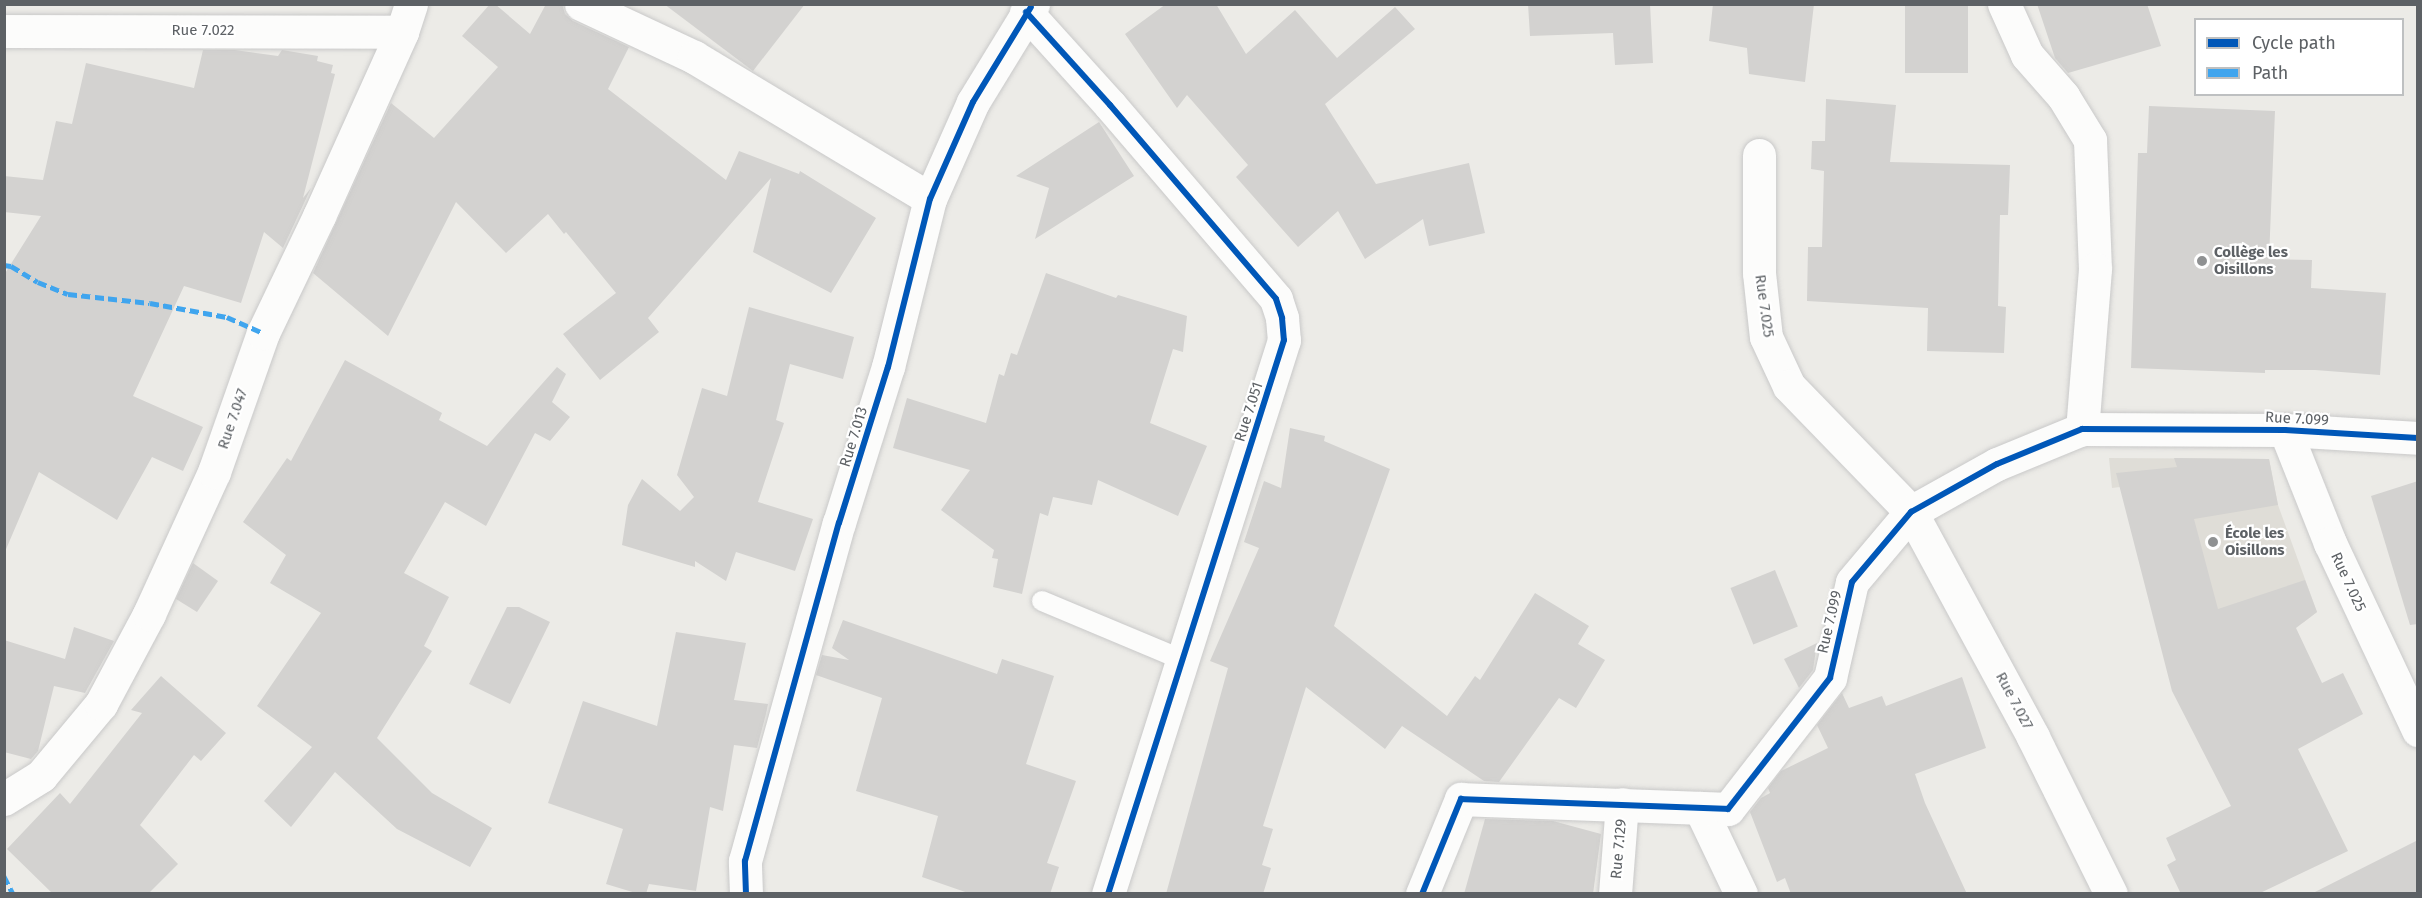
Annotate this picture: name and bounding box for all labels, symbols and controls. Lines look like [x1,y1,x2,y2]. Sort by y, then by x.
legend [2194,18,2404,96]
street label: Rue 7.022 [171,22,235,40]
text: Cycle path [2252,32,2336,54]
text: Path [2252,62,2288,84]
place label: Collège les Oisillons [2214,243,2288,278]
marker: Collège les Oisillons [2195,254,2209,268]
street label: Rue 7.025 [1751,273,1777,339]
street label: Rue 7.051 [1231,380,1267,444]
street label: Rue 7.047 [214,386,252,452]
street label: Rue 7.013 [836,405,872,469]
street label: Rue 7.099 [2265,408,2329,430]
place label: École les Oisillons [2225,524,2285,559]
marker: École les Oisillons [2206,535,2220,549]
street label: Rue 7.025 [2326,550,2370,614]
street label: Rue 7.099 [1814,589,1846,655]
street label: Rue 7.027 [1991,669,2037,733]
street label: Rue 7.129 [1607,818,1631,880]

